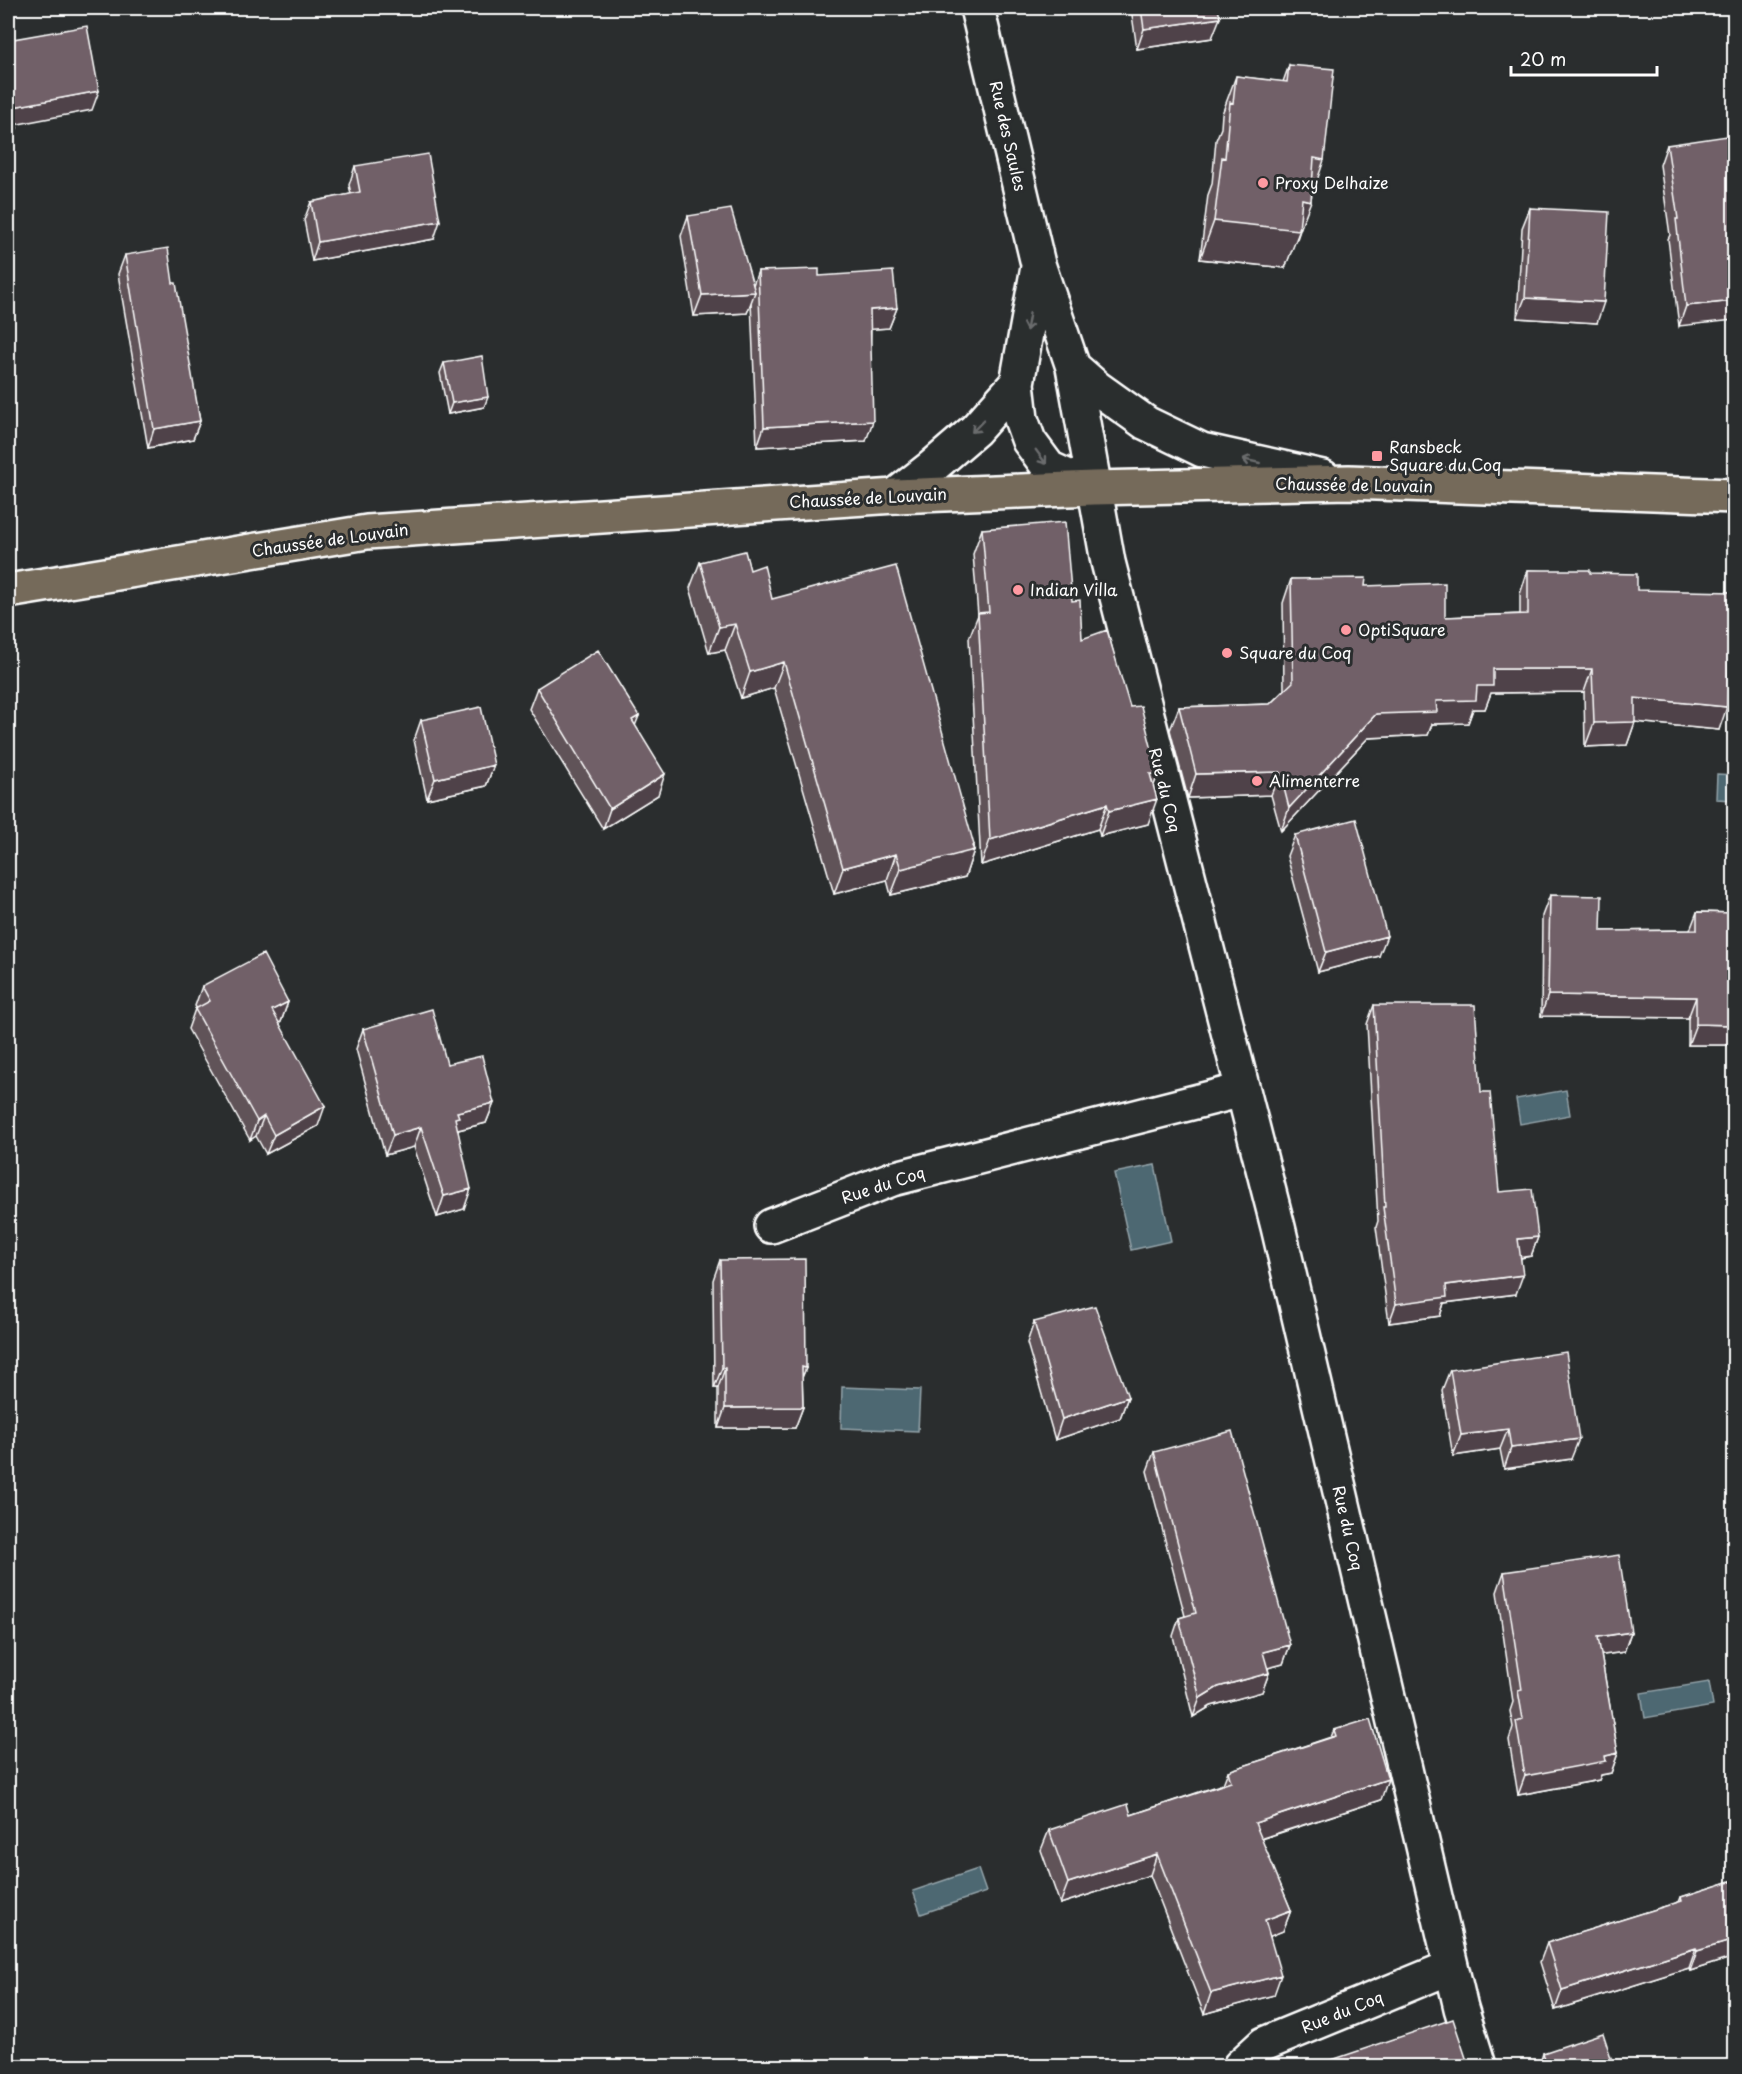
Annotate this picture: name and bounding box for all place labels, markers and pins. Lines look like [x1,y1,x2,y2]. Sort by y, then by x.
place label: Proxy Delhaize [1275,170,1389,194]
marker: Proxy Delhaize [1256,176,1270,190]
place label: Ransbeck Square du Coq [1389,434,1501,476]
marker: Ransbeck Square du Coq [1370,449,1384,463]
place label: Indian Villa [1030,577,1118,601]
marker: Indian Villa [1011,583,1025,597]
place label: OptiSquare [1358,617,1445,641]
marker: OptiSquare [1339,623,1353,637]
place label: Square du Coq [1239,640,1351,664]
marker: Square du Coq [1220,646,1234,660]
place label: Alimenterre [1269,768,1360,792]
marker: Alimenterre [1250,774,1264,788]

